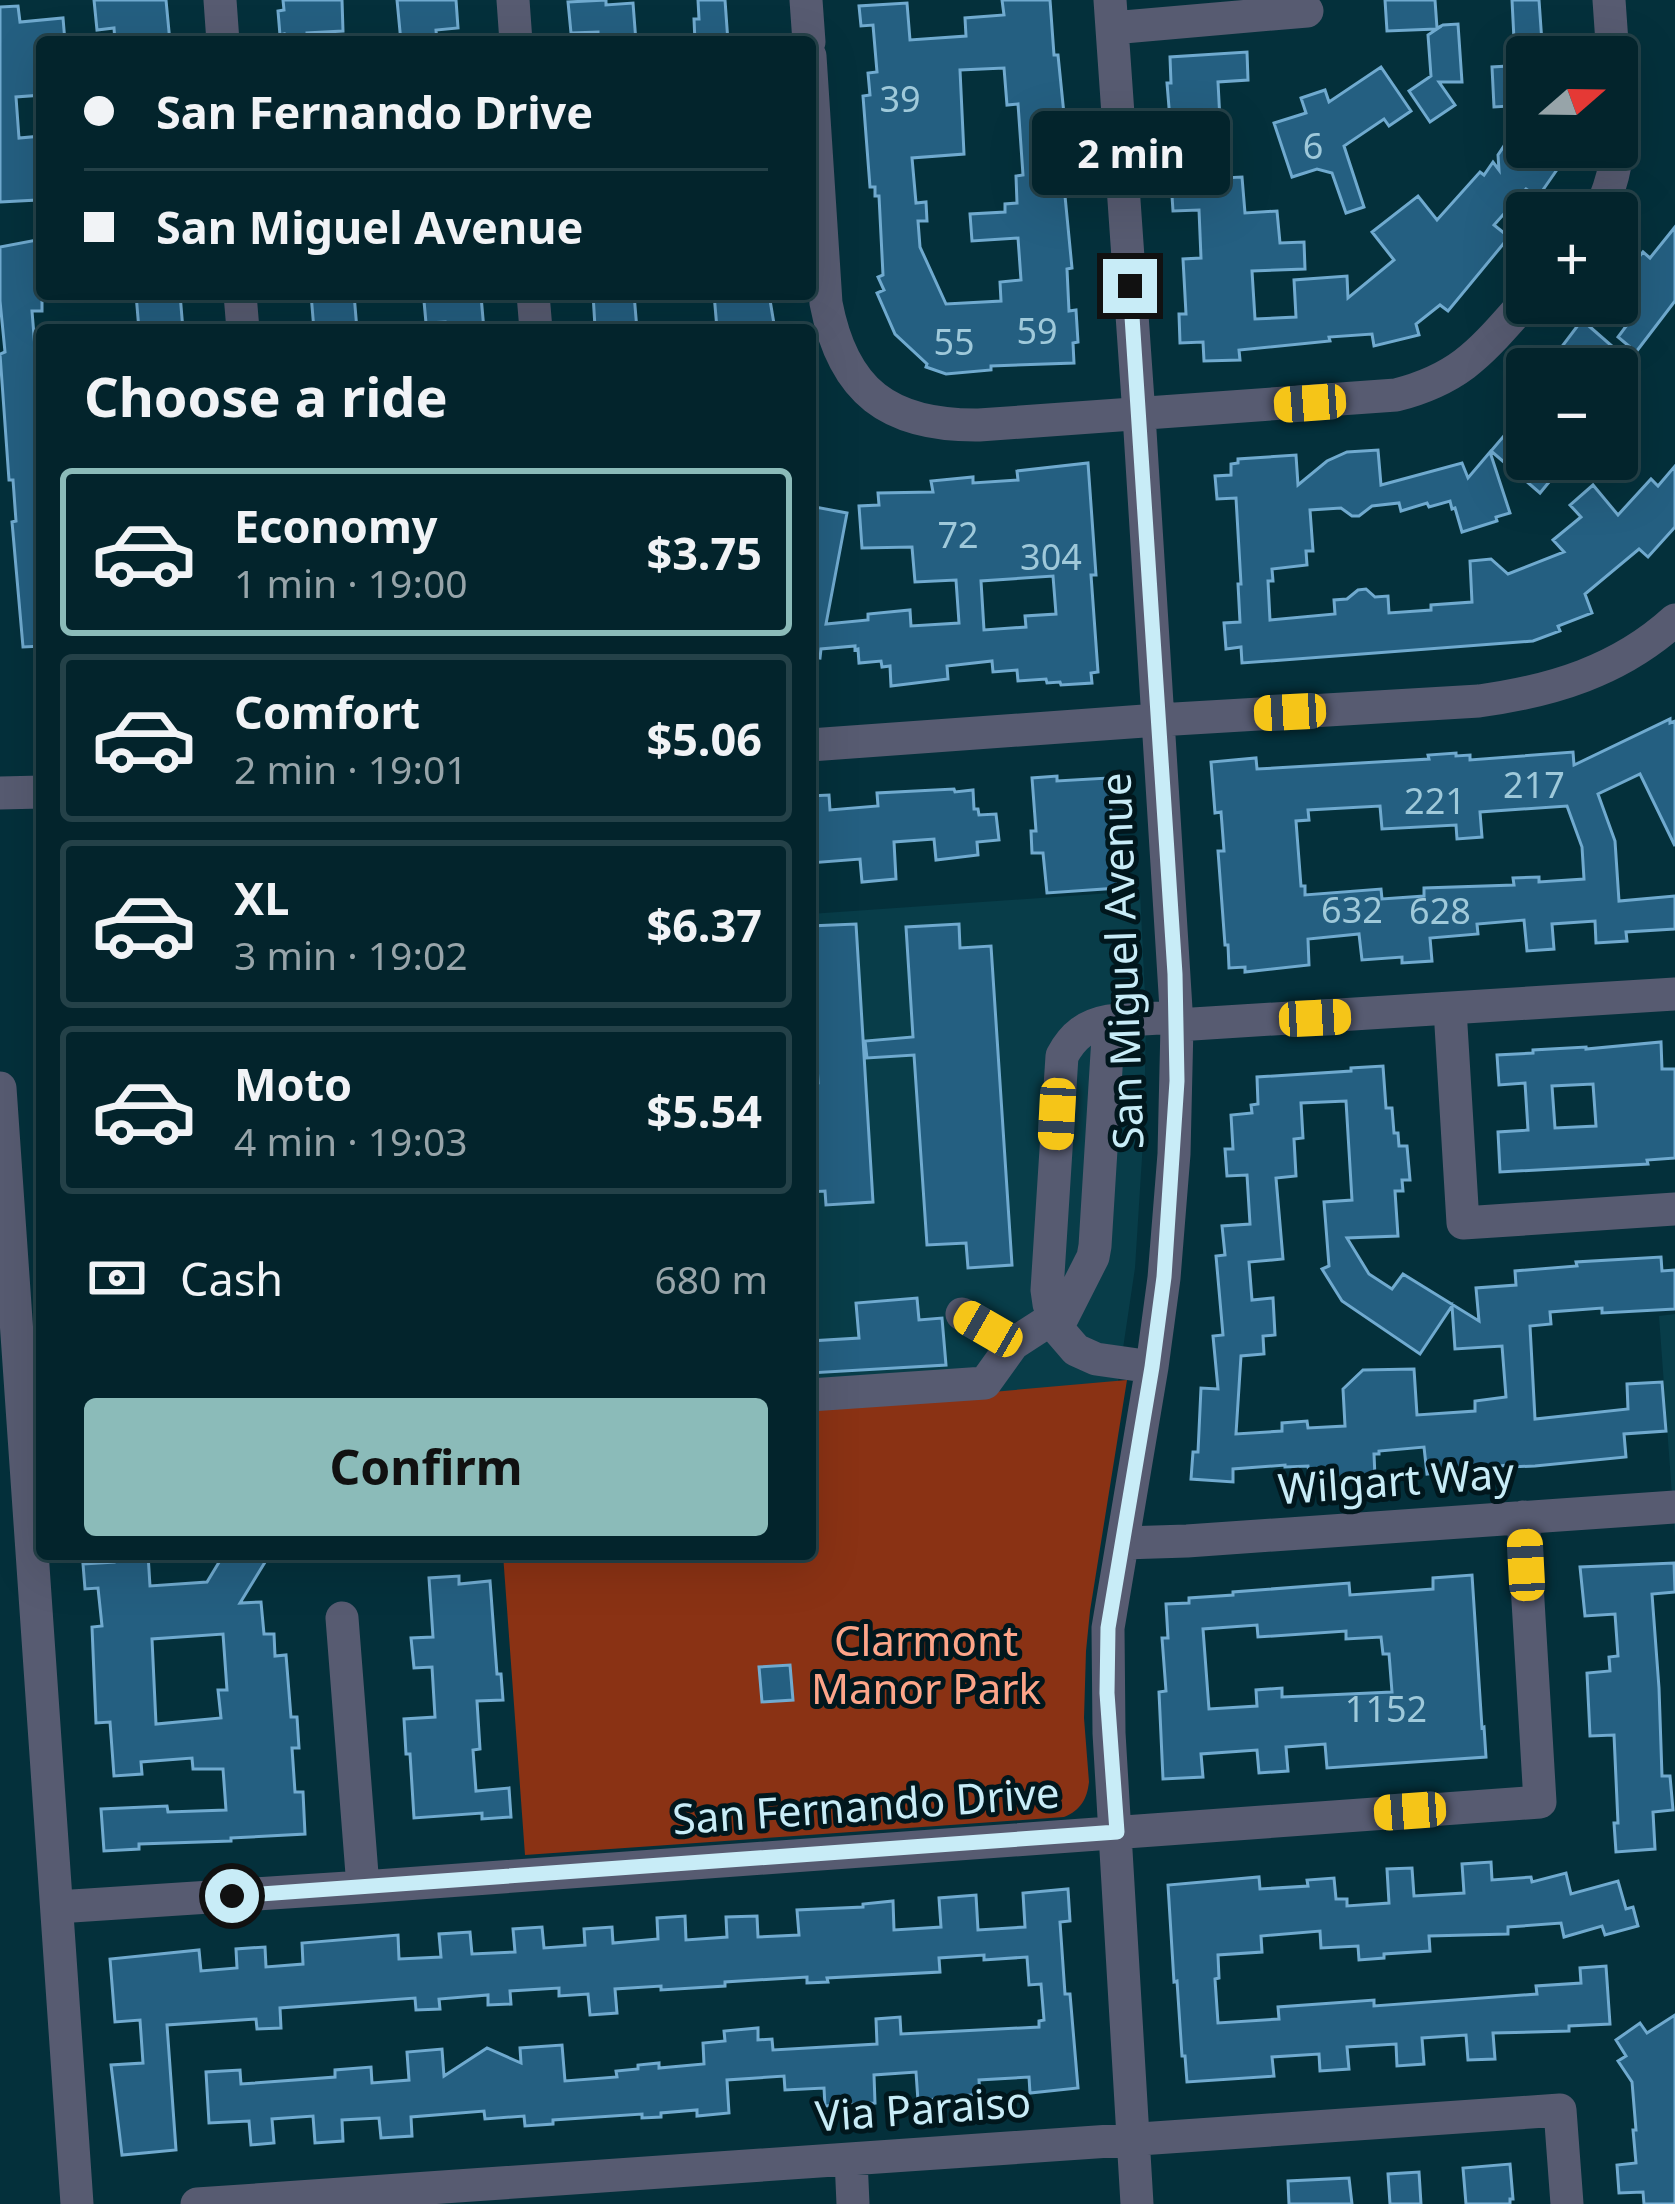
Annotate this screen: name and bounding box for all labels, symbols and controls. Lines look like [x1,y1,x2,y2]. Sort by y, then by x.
north arrow [1506,36,1638,168]
map controls [1506,36,1638,480]
house number: 39 [879,74,921,123]
text: San Fernando Drive [156,81,593,142]
callout: 2 min [1031,112,1229,196]
house number: 6 [1303,121,1323,170]
text: 2 min [1077,126,1185,179]
button: + [1506,192,1638,324]
text: San Miguel Avenue [156,196,583,257]
route end [1103,259,1157,313]
house number: 59 [1016,306,1058,355]
house number: 55 [933,317,975,366]
button: − [1506,348,1638,480]
text: Choose a ride [84,359,448,433]
car [1273,383,1347,423]
text: Economy [234,495,438,556]
icon: car [90,498,198,606]
house number: 72 [937,510,979,559]
text: $3.75 [646,522,762,583]
house number: 304 [1020,532,1082,581]
text: 1 min · 19:00 [234,556,468,609]
text: Comfort [234,681,420,742]
icon: car [90,684,198,792]
car [1253,692,1327,732]
text: $5.06 [646,708,762,769]
text: 2 min · 19:01 [234,742,468,795]
house number: 217 [1503,760,1565,809]
street label: San Miguel Avenue [1085,772,1156,1150]
house number: 221 [1404,776,1466,825]
text: XL [234,867,289,928]
icon: car [90,870,198,978]
house number: 632 [1321,885,1383,934]
house number: 628 [1409,886,1471,935]
text: $6.37 [646,894,762,955]
text: 3 min · 19:02 [234,928,468,981]
car [1278,998,1352,1038]
text: Moto [234,1053,352,1114]
icon: car [90,1056,198,1164]
car [1037,1077,1077,1151]
text: $5.54 [646,1080,762,1141]
text: 4 min · 19:03 [234,1114,468,1167]
icon: cash [84,1245,150,1311]
text: Cash [180,1248,283,1309]
text: 680 m [654,1252,768,1305]
car [948,1295,1028,1363]
button: Confirm [84,1398,768,1536]
street label: Wilgart Way [1276,1443,1517,1516]
car [1506,1528,1546,1602]
park label: Clarmont Manor Park [811,1611,1042,1716]
house number: 1152 [1345,1684,1427,1733]
street label: San Fernando Drive [670,1763,1061,1846]
car [1373,1791,1447,1831]
route start [205,1869,259,1923]
street label: Via Paraiso [813,2072,1033,2143]

